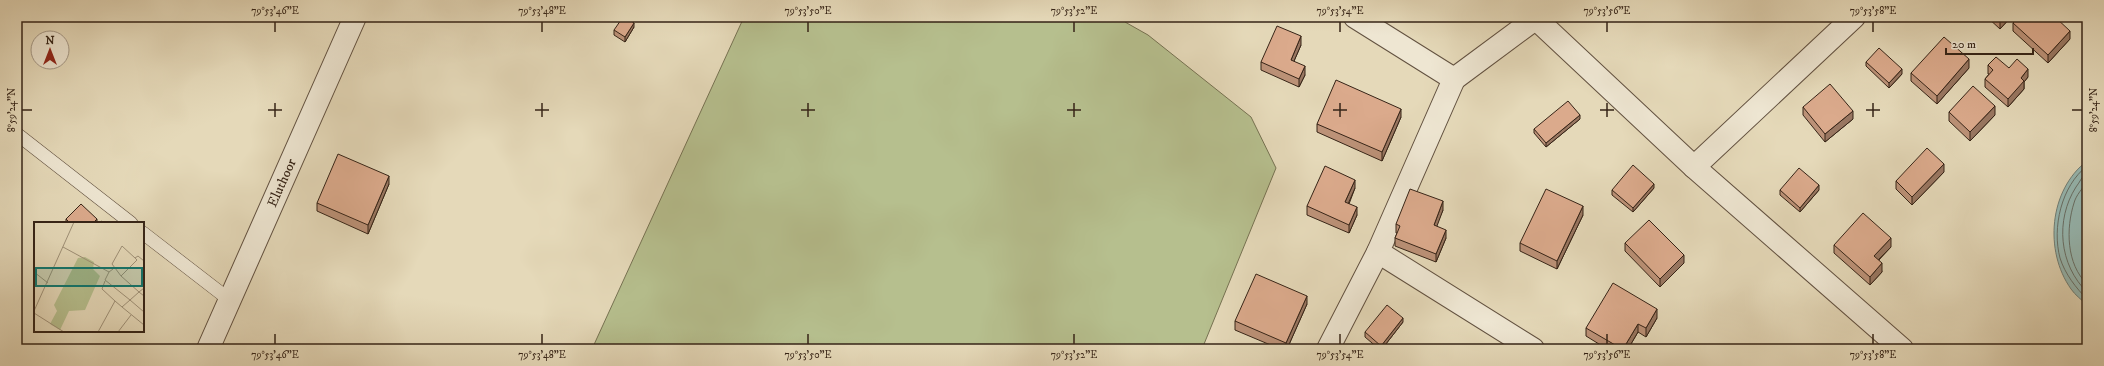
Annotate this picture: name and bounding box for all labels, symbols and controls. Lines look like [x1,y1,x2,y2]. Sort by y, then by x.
text: 79°53'46"E [251,5,299,17]
text: 79°53'48"E [518,5,566,17]
text: 79°53'50"E [784,5,832,17]
text: 79°53'52"E [1051,5,1097,17]
text: 79°53'54"E [1317,5,1363,17]
text: 79°53'56"E [1584,5,1630,17]
text: 79°53'58"E [1850,5,1896,17]
north arrow [30,30,70,70]
scale bar [1946,30,2033,56]
text: N [45,34,55,48]
text: 20 m [1952,37,1976,52]
text: 8°59'24"N [6,88,18,132]
text: 8°59'24"N [2088,88,2100,132]
street label: Eluthoor [263,155,301,210]
inset map [34,222,144,332]
text: 79°53'46"E [251,349,299,361]
text: 79°53'48"E [518,349,566,361]
text: 79°53'50"E [784,349,832,361]
text: 79°53'52"E [1051,349,1097,361]
text: 79°53'54"E [1317,349,1363,361]
text: 79°53'56"E [1584,349,1630,361]
text: 79°53'58"E [1850,349,1896,361]

